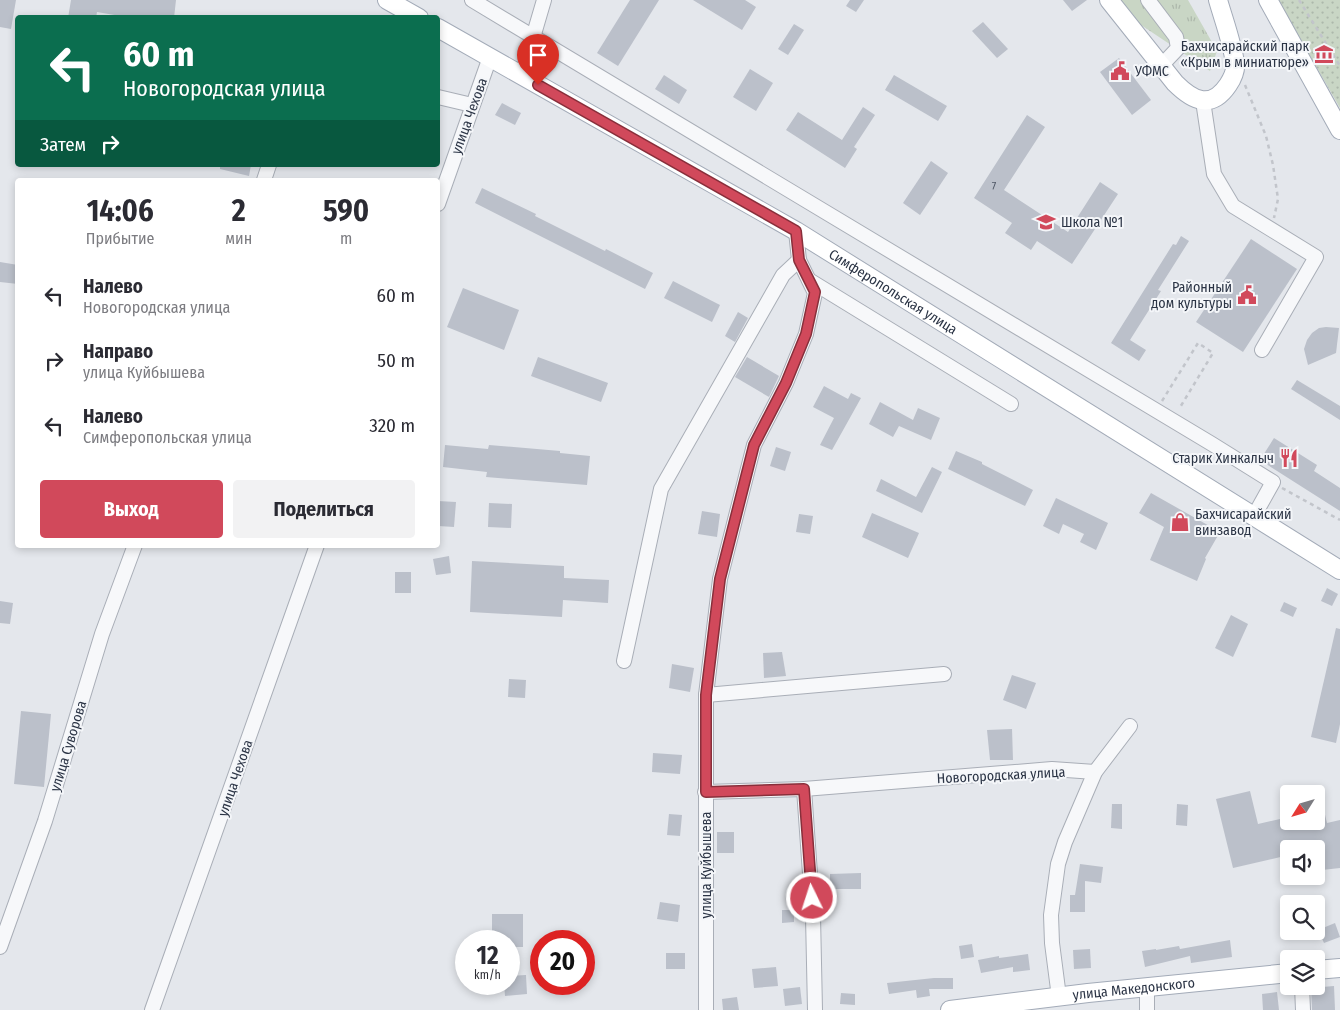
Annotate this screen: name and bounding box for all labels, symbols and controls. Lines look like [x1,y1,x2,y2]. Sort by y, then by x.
text: 60 m [123,33,194,75]
pin [517,34,559,85]
icon: left [40,35,105,100]
place label: Бахчисарайский парк «Крым в миниатюре» [1180,38,1309,71]
icon: arrive [524,41,552,69]
museum icon: Бахчисарайский парк «Крым в миниатюре» [1313,43,1335,65]
public building icon: УФМС [1109,60,1131,82]
place label: УФМС [1134,63,1169,80]
text: Новогородская улица [123,75,325,102]
street label: улица Чехова [448,76,491,157]
icon: right [96,130,124,158]
text: Затем [40,133,86,156]
house number: 7 [992,180,997,193]
text: 14:06 [87,193,154,229]
text: 2 [232,193,246,229]
text: 590 [323,193,369,229]
school or university icon: Школа №1 [1035,211,1057,233]
place label: Школа №1 [1061,214,1123,231]
text: Прибытие [86,229,155,248]
text: мин [225,229,252,248]
text: m [340,229,352,248]
street label: Симферопольская улица [826,246,960,338]
text: Налево [83,275,143,298]
place label: Районный дом культуры [1151,279,1232,312]
icon: left [40,282,68,310]
text: 60 m [377,284,415,307]
public building icon: Районный дом культуры [1236,284,1258,306]
text: Новогородская улица [83,298,230,317]
text: Направо [83,340,153,363]
icon: right [40,347,68,375]
text: 50 m [377,349,415,372]
text: улица Куйбышева [83,363,205,382]
text: Налево [83,405,143,428]
icon: left [40,412,68,440]
text: 320 m [369,414,415,437]
text: Симферопольская улица [83,428,252,447]
restaurant icon: Старик Хинкалыч [1278,447,1300,469]
place label: Старик Хинкалыч [1172,450,1274,467]
button: Выход [40,480,223,538]
button: Поделиться [233,480,415,538]
place label: Бахчисарайский винзавод [1195,506,1292,539]
shop icon: Бахчисарайский винзавод [1169,511,1191,533]
street label: улица Суворова [47,699,90,794]
street label: улица Чехова [214,737,257,819]
street label: Новогородская улица [936,764,1066,787]
north arrow [1280,785,1325,830]
map controls [1280,785,1325,995]
street label: улица Куйбышева [698,811,715,918]
button: sound [1280,840,1325,885]
position arrow [785,871,837,923]
button: search [1280,895,1325,940]
speed limit sign: 20 [530,930,595,995]
text: 12 [476,941,499,971]
button: layers [1280,950,1325,995]
text: km/h [474,968,501,982]
street label: улица Македонского [1072,974,1196,1004]

